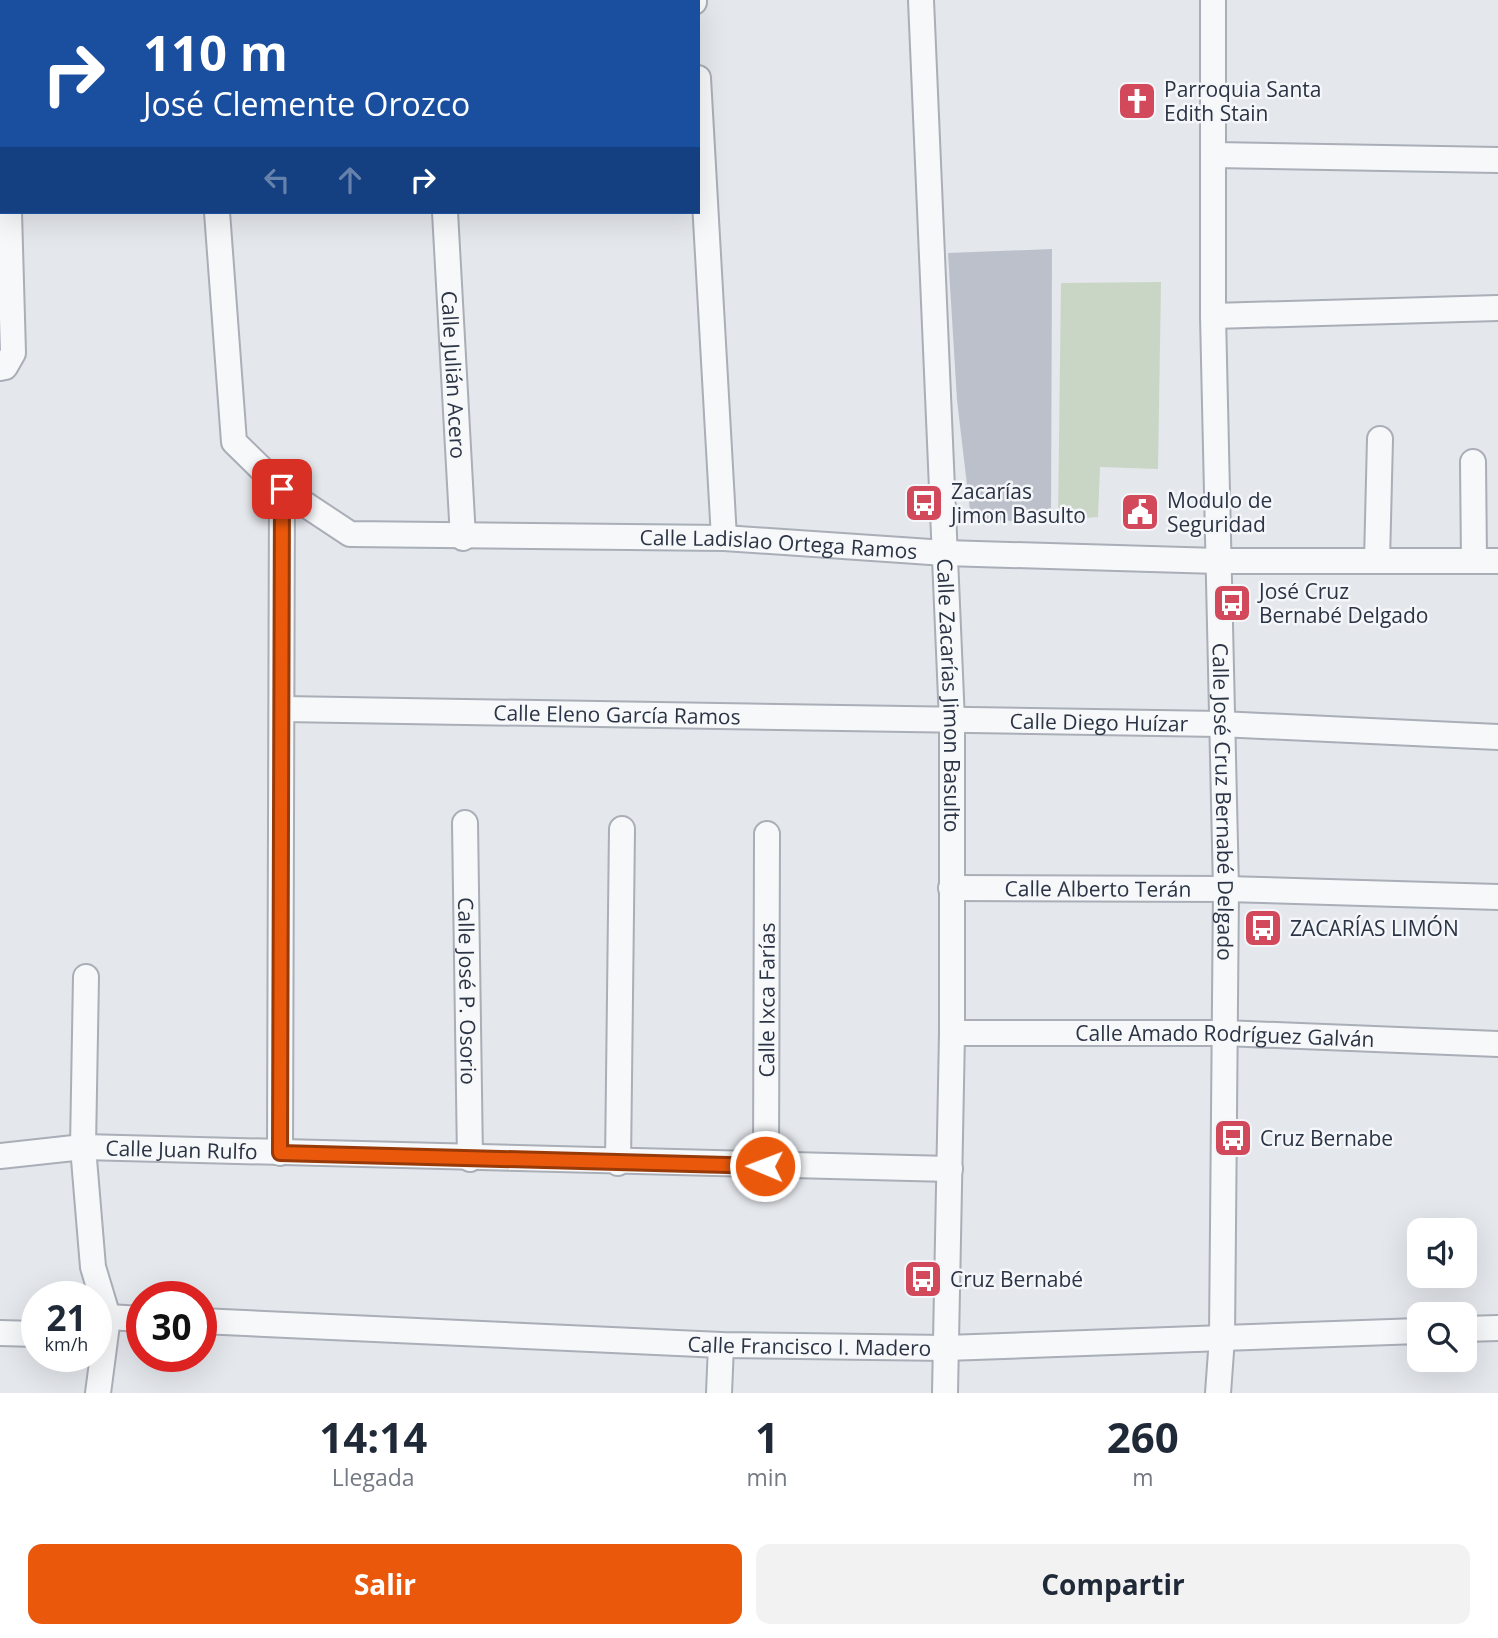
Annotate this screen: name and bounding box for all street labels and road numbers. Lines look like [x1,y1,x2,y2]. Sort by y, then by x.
street label: Calle Julián Acero [435,290,473,460]
street label: Calle Ladislao Ortega Ramos [639,523,918,565]
street label: Calle Zacarías Jimon Basulto [931,558,966,832]
street label: Calle José Cruz Bernabé Delgado [1206,643,1240,961]
street label: Calle Eleno García Ramos [493,698,741,730]
street label: Calle Diego Huízar [1009,707,1189,737]
street label: Calle Alberto Terán [1005,874,1191,903]
street label: Calle José P. Osorio [452,897,483,1085]
street label: Calle Ixca Farías [752,922,781,1078]
street label: Calle Amado Rodríguez Galván [1075,1019,1375,1053]
street label: Calle Juan Rulfo [105,1134,258,1165]
street label: Calle Francisco I. Madero [687,1329,931,1362]

